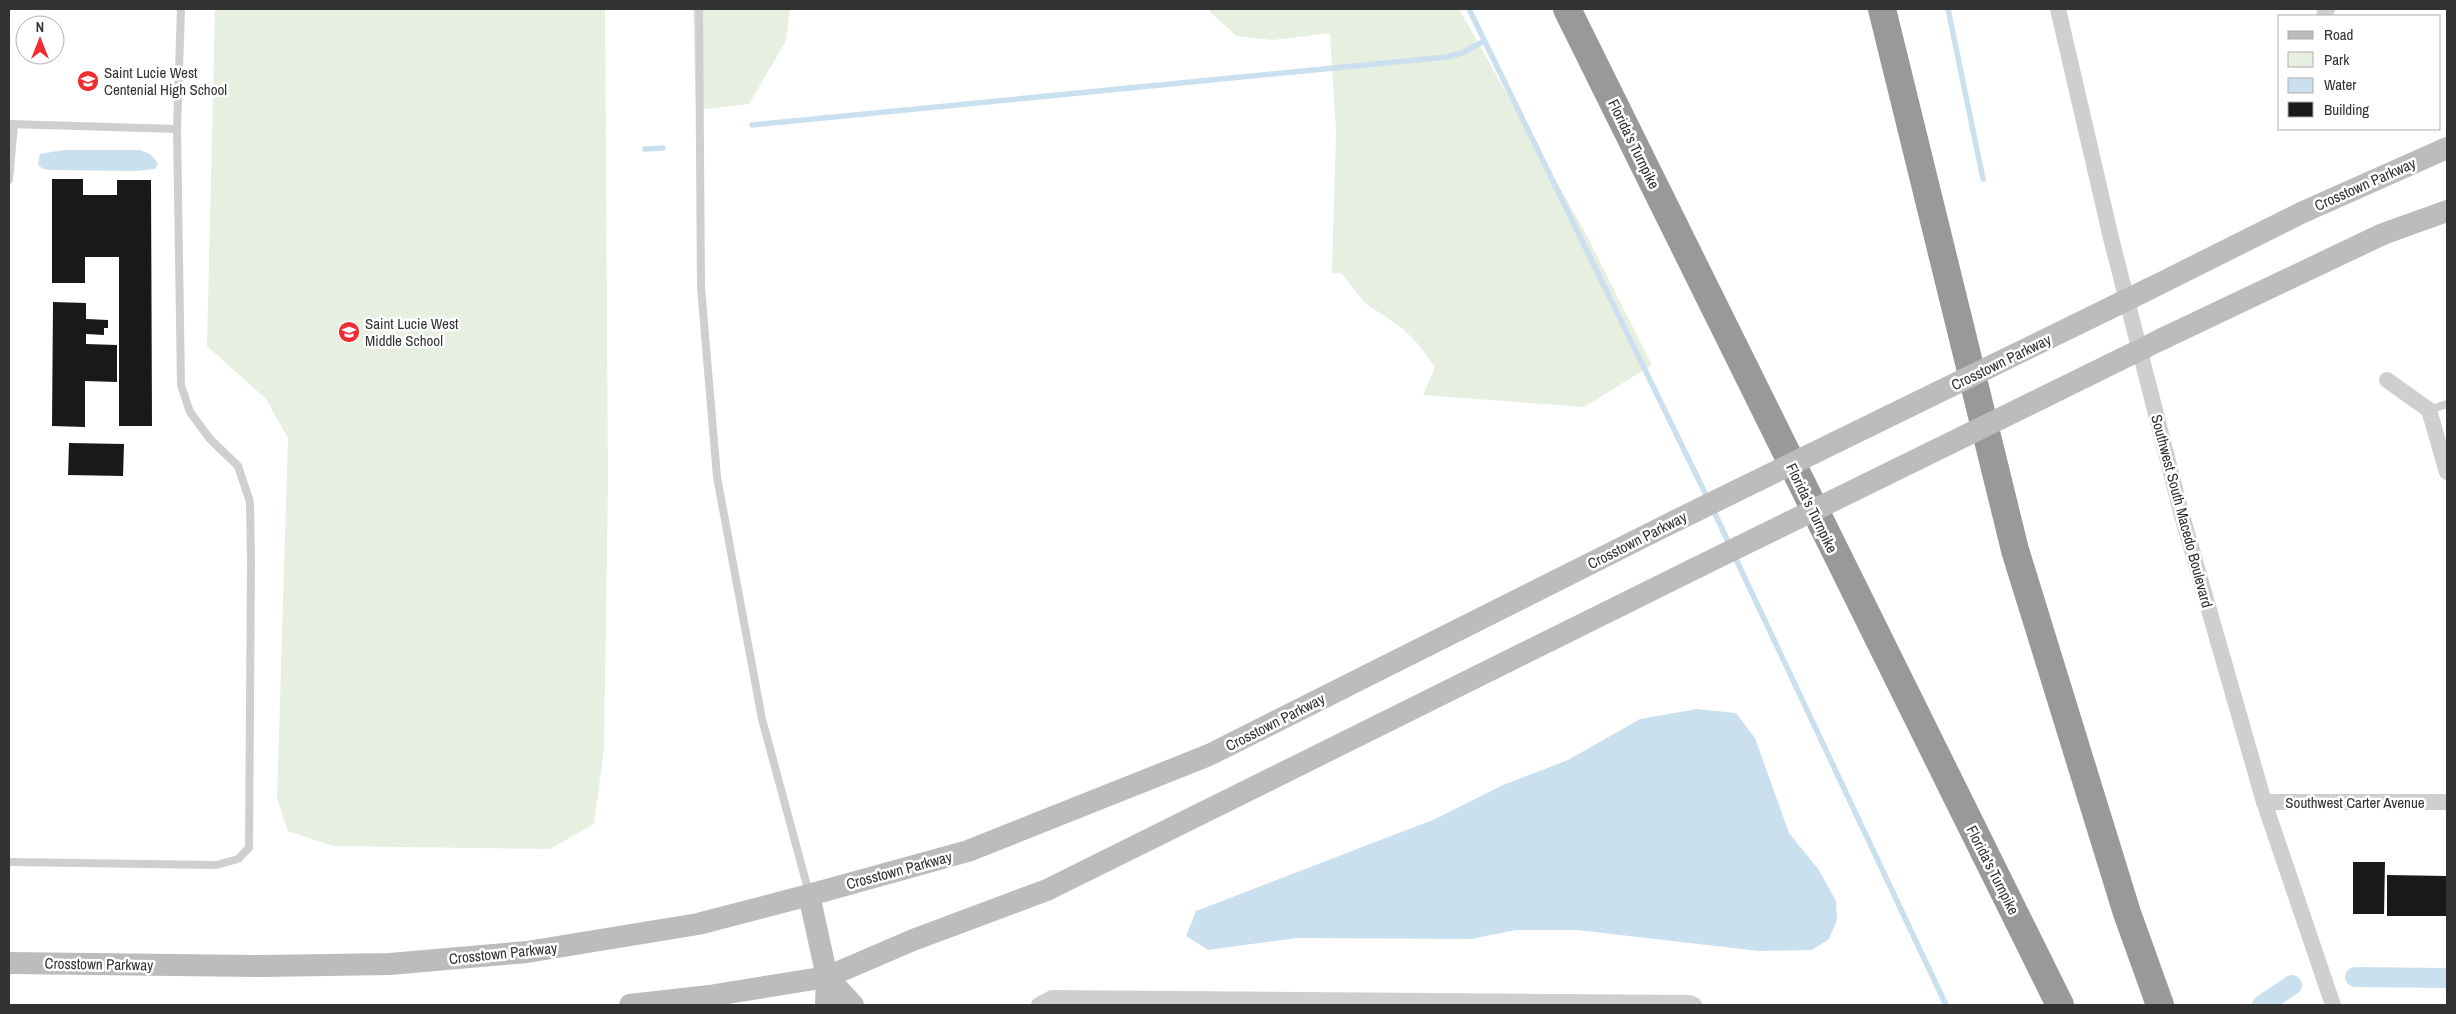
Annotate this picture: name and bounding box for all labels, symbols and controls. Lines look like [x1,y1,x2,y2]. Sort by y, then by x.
north arrow [15,15,65,65]
legend [2278,15,2441,130]
text: N [36,18,44,36]
text: Road [2324,24,2353,45]
text: Park [2324,49,2350,70]
place label: Saint Lucie West Centenial High School [104,62,227,100]
school or university icon: Saint Lucie West Centenial High School [76,69,100,93]
text: Water [2324,74,2356,95]
street label: Florida's Turnpike [1603,96,1665,193]
text: Building [2324,99,2369,120]
street label: Crosstown Parkway [2311,152,2420,216]
place label: Saint Lucie West Middle School [365,313,459,351]
school or university icon: Saint Lucie West Middle School [337,320,361,344]
street label: Crosstown Parkway [1948,328,2055,395]
street label: Southwest South Macedo Boulevard [2146,412,2218,610]
street label: Florida's Turnpike [1781,460,1843,557]
street label: Crosstown Parkway [1584,506,1691,574]
street label: Crosstown Parkway [1222,688,1329,756]
street label: Southwest Carter Avenue [2285,792,2425,813]
street label: Florida's Turnpike [1962,822,2025,918]
street label: Crosstown Parkway [844,846,955,894]
street label: Crosstown Parkway [448,937,559,969]
street label: Crosstown Parkway [44,953,154,975]

